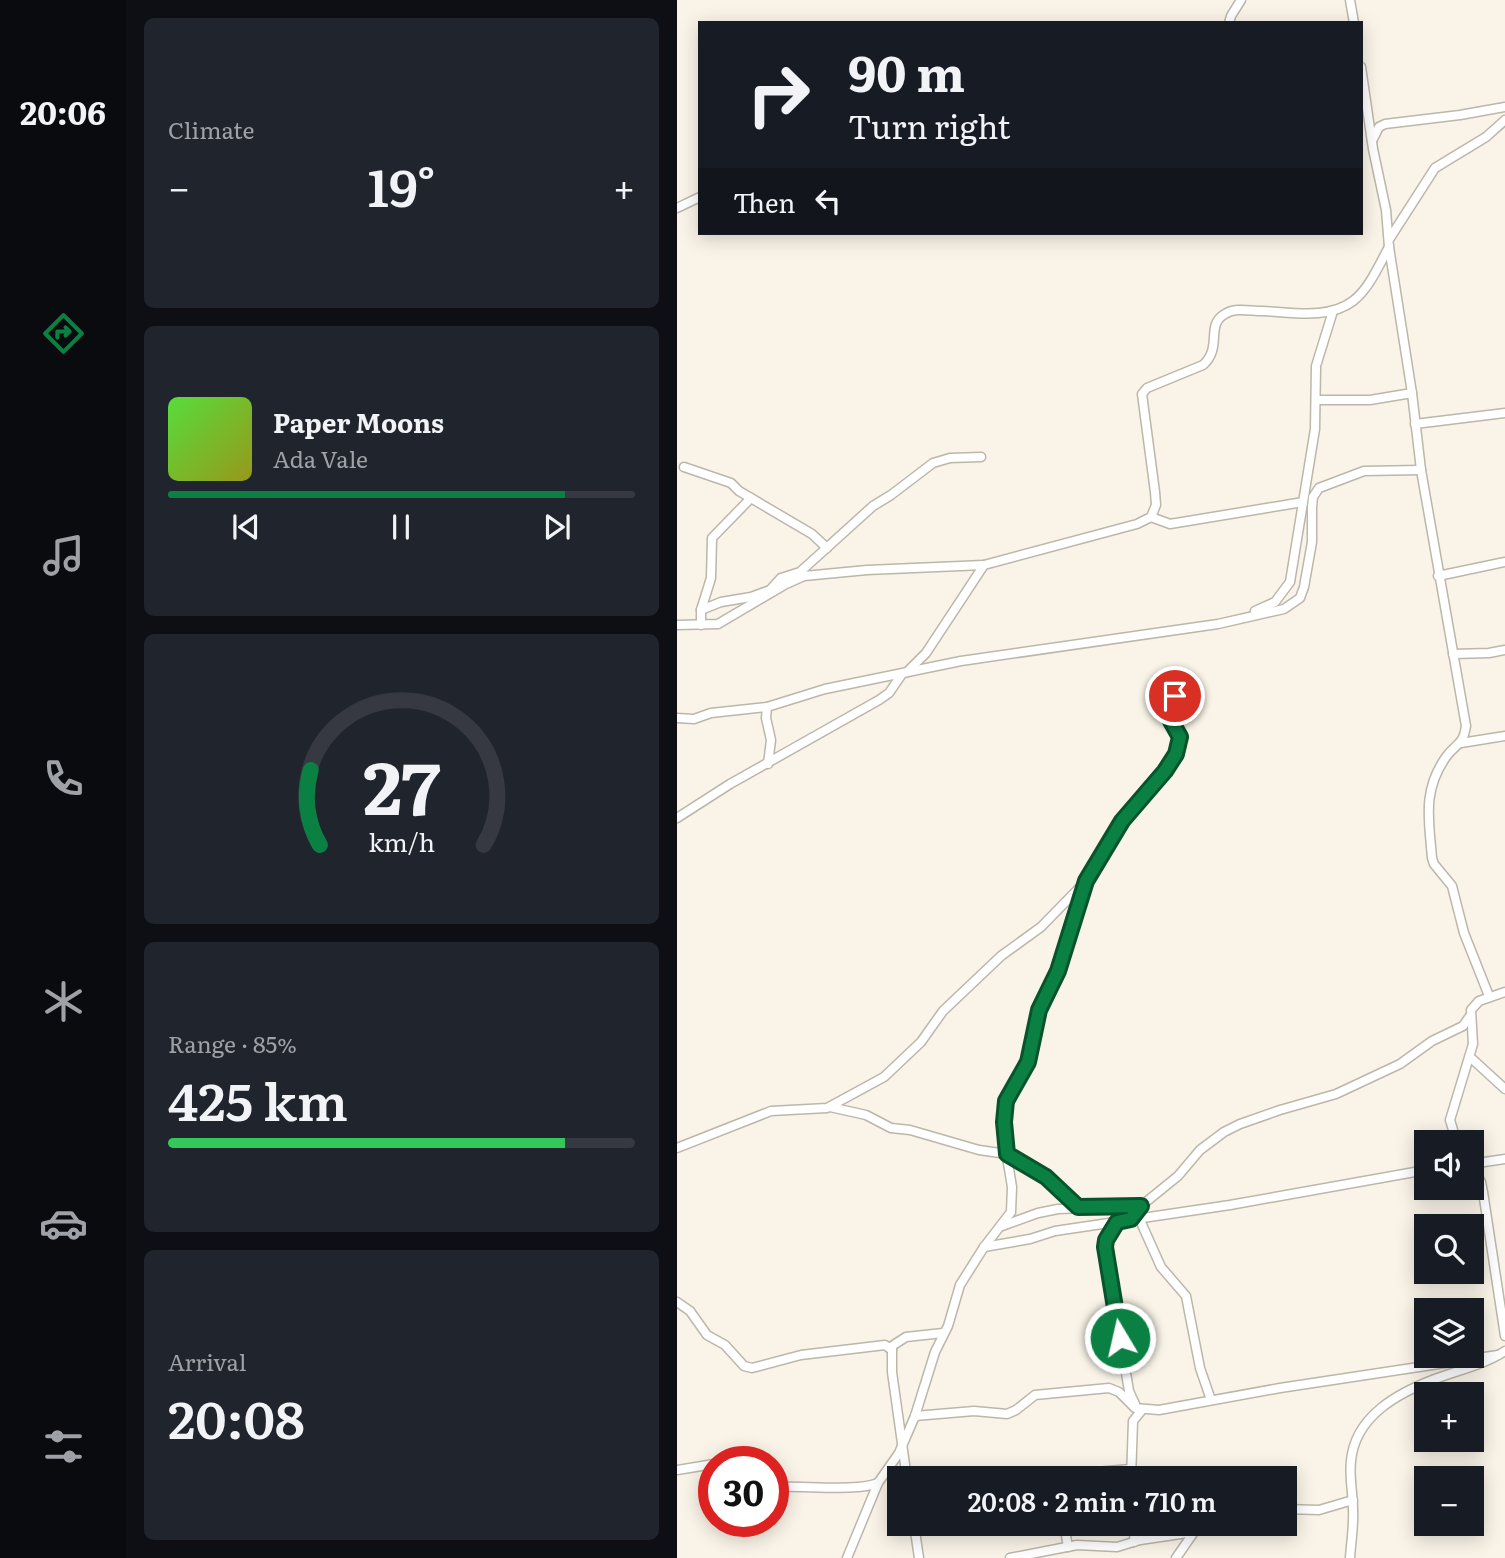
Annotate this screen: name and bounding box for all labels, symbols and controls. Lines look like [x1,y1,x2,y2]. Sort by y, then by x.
text: 90 m [848,34,965,107]
icon: right [733,49,824,140]
text: 20:06 [20,87,106,135]
text: Turn right [848,101,1010,149]
text: Climate [168,112,254,146]
text: 19° [368,146,435,223]
text: − [168,157,190,214]
text: + [613,157,635,214]
text: Then [733,182,795,221]
icon: left [809,182,847,220]
icon: directions [39,309,88,358]
text: Paper Moons [273,402,444,441]
text: Ada Vale [273,441,368,475]
icon: previous [227,508,265,546]
icon: pause [382,508,420,546]
icon: next [538,508,576,546]
icon: music [39,531,88,580]
pin [1145,666,1205,726]
icon: arrive [1156,677,1194,715]
text: 27 [363,729,441,837]
icon: phone [39,754,88,803]
text: km/h [368,823,435,860]
icon: climate [39,977,88,1026]
text: Range · 85% [168,1026,297,1060]
text: 425 km [168,1060,348,1137]
map controls [1414,1130,1484,1536]
button: sound [1414,1130,1484,1200]
icon: car [39,1199,88,1248]
button: search [1414,1214,1484,1284]
button: layers [1414,1298,1484,1368]
position arrow [1083,1301,1157,1375]
text: Arrival [168,1344,247,1378]
text: 20:08 [168,1378,305,1455]
button: + [1414,1382,1484,1452]
icon: filters [39,1422,88,1471]
speed limit sign: 30 [698,1446,789,1537]
button: − [1414,1466,1484,1536]
text: 20:08 · 2 min · 710 m [968,1481,1216,1520]

